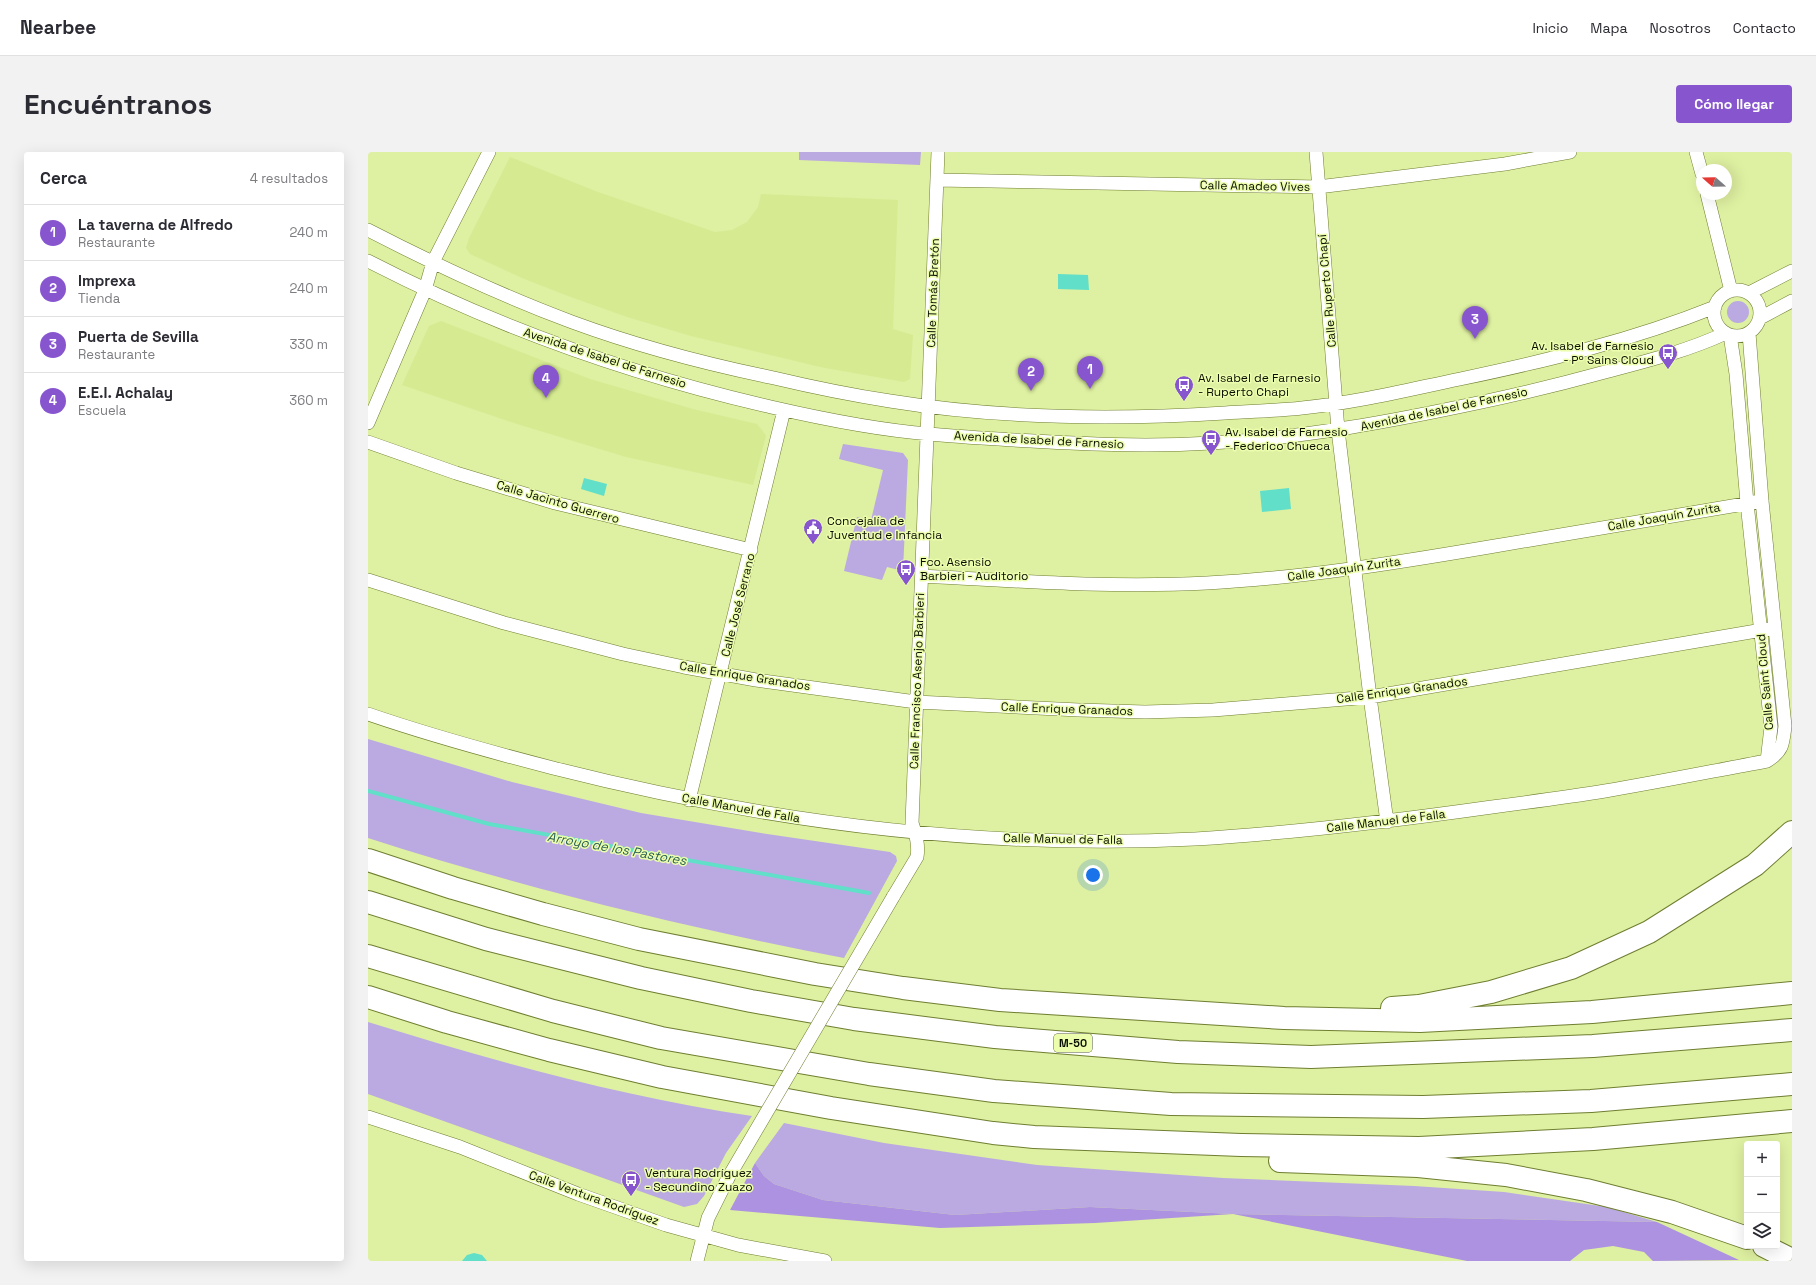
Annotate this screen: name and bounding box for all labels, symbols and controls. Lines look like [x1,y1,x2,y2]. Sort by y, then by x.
text: Nearbee [20,15,96,40]
text: Inicio [1532,19,1568,37]
text: Mapa [1590,19,1628,37]
text: Nosotros [1650,19,1711,37]
text: Contacto [1733,19,1796,37]
button: Cómo llegar [1676,85,1792,123]
text: Encuéntranos [24,86,212,122]
north arrow [1696,164,1732,200]
text: Cerca [40,167,87,189]
text: 4 resultados [250,170,328,187]
street label: Calle Amadeo Vives [1200,177,1310,195]
text: La taverna de Alfredo [78,215,233,234]
text: 1 [50,224,56,241]
text: 240 m [290,224,328,241]
text: Restaurante [78,234,155,251]
street label: Calle Ruperto Chapí [1314,234,1340,348]
street label: Calle Tomás Bretón [923,238,943,348]
text: Imprexa [78,271,136,290]
text: 2 [49,280,57,297]
text: 240 m [290,280,328,297]
text: Tienda [78,290,120,307]
pin: 3 [1462,306,1488,339]
street label: Avenida de Isabel de Farnesio [521,324,689,392]
text: Puerta de Sevilla [78,327,199,346]
text: 3 [49,336,57,353]
text: 330 m [289,336,328,353]
place label: Av. Isabel de Farnesio - Pº Sains Cloud [1531,338,1654,368]
bus stop icon: Av. Isabel de Farnesio - Pº Sains Cloud [1657,342,1679,370]
text: Restaurante [78,346,155,363]
pin: 1 [1077,356,1103,389]
pin: 2 [1018,358,1044,391]
pin: 4 [533,365,559,398]
place label: Av. Isabel de Farnesio - Ruperto Chapi [1198,370,1321,400]
bus stop icon: Av. Isabel de Farnesio - Ruperto Chapi [1173,374,1195,402]
text: E.E.I. Achalay [78,383,173,402]
street label: Avenida de Isabel de Farnesio [1359,383,1529,435]
text: 4 [49,392,57,409]
text: 360 m [289,392,328,409]
text: Escuela [78,402,126,419]
place label: Av. Isabel de Farnesio - Federico Chueca [1225,424,1348,454]
street label: Avenida de Isabel de Farnesio [953,428,1125,452]
bus stop icon: Av. Isabel de Farnesio - Federico Chueca [1200,428,1222,456]
street label: Calle Jacinto Guerrero [495,477,621,527]
street label: Calle Joaquín Zurita [1606,499,1722,535]
place label: Concejalía de Juventud e Infancia [827,513,942,543]
public building icon: Concejalía de Juventud e Infancia [802,517,824,545]
street label: Calle José Serrano [717,551,759,659]
street label: Calle Joaquín Zurita [1286,553,1402,585]
place label: Fco. Asensio Barbieri - Auditorio [920,554,1029,584]
bus stop icon: Fco. Asensio Barbieri - Auditorio [895,558,917,586]
street label: Calle Francisco Asenjo Barbieri [906,593,928,769]
street label: Calle Saint Cloud [1753,633,1777,731]
street label: Calle Enrique Granados [678,658,812,694]
street label: Calle Enrique Granados [1335,673,1469,707]
street label: Calle Enrique Granados [1001,699,1133,719]
street label: Calle Manuel de Falla [681,790,801,826]
street label: Calle Manuel de Falla [1326,806,1446,836]
water label: Arroyo de los Pastores [546,828,689,869]
street label: Calle Manuel de Falla [1003,830,1123,848]
your location [1083,865,1103,885]
road number: M-50 [1054,1034,1092,1052]
map controls [1744,1141,1780,1249]
button: + [1744,1141,1780,1177]
place label: Ventura Rodríguez - Secundino Zuazo [645,1165,753,1195]
street label: Calle Ventura Rodríguez [527,1167,661,1229]
bus stop icon: Ventura Rodríguez - Secundino Zuazo [620,1169,642,1197]
button: − [1744,1177,1780,1213]
button: layers [1744,1213,1780,1249]

